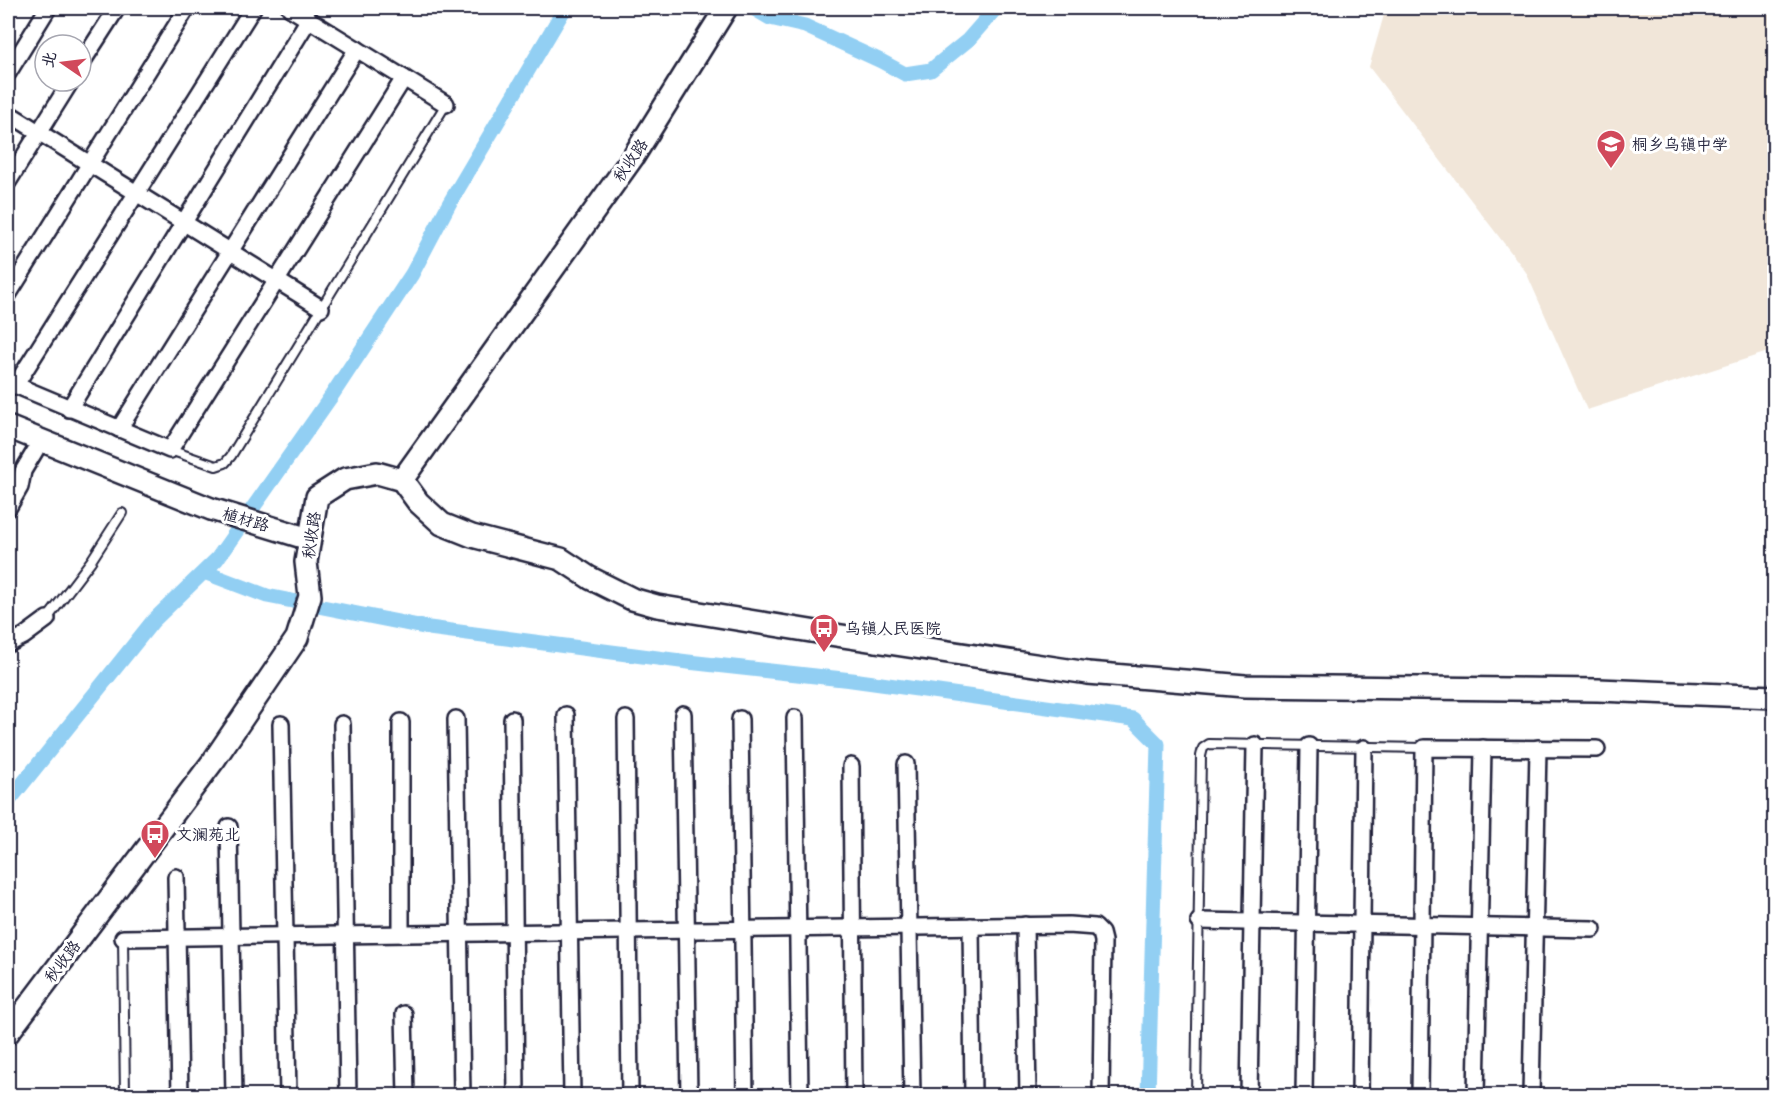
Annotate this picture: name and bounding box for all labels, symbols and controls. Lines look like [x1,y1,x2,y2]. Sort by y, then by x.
north arrow [33,33,93,93]
text: 北 [38,49,61,70]
school or university icon: 桐乡乌镇中学 [1595,128,1627,170]
street label: 秋收路 [609,135,653,186]
place label: 桐乡乌镇中学 [1632,135,1728,155]
street label: 植材路 [220,504,272,536]
street label: 秋收路 [299,510,325,560]
bus stop icon: 乌镇人民医院 [808,612,840,654]
place label: 乌镇人民医院 [845,619,941,639]
bus stop icon: 文澜苑北 [139,818,171,860]
place label: 文澜苑北 [176,825,240,845]
street label: 秋收路 [40,936,85,987]

